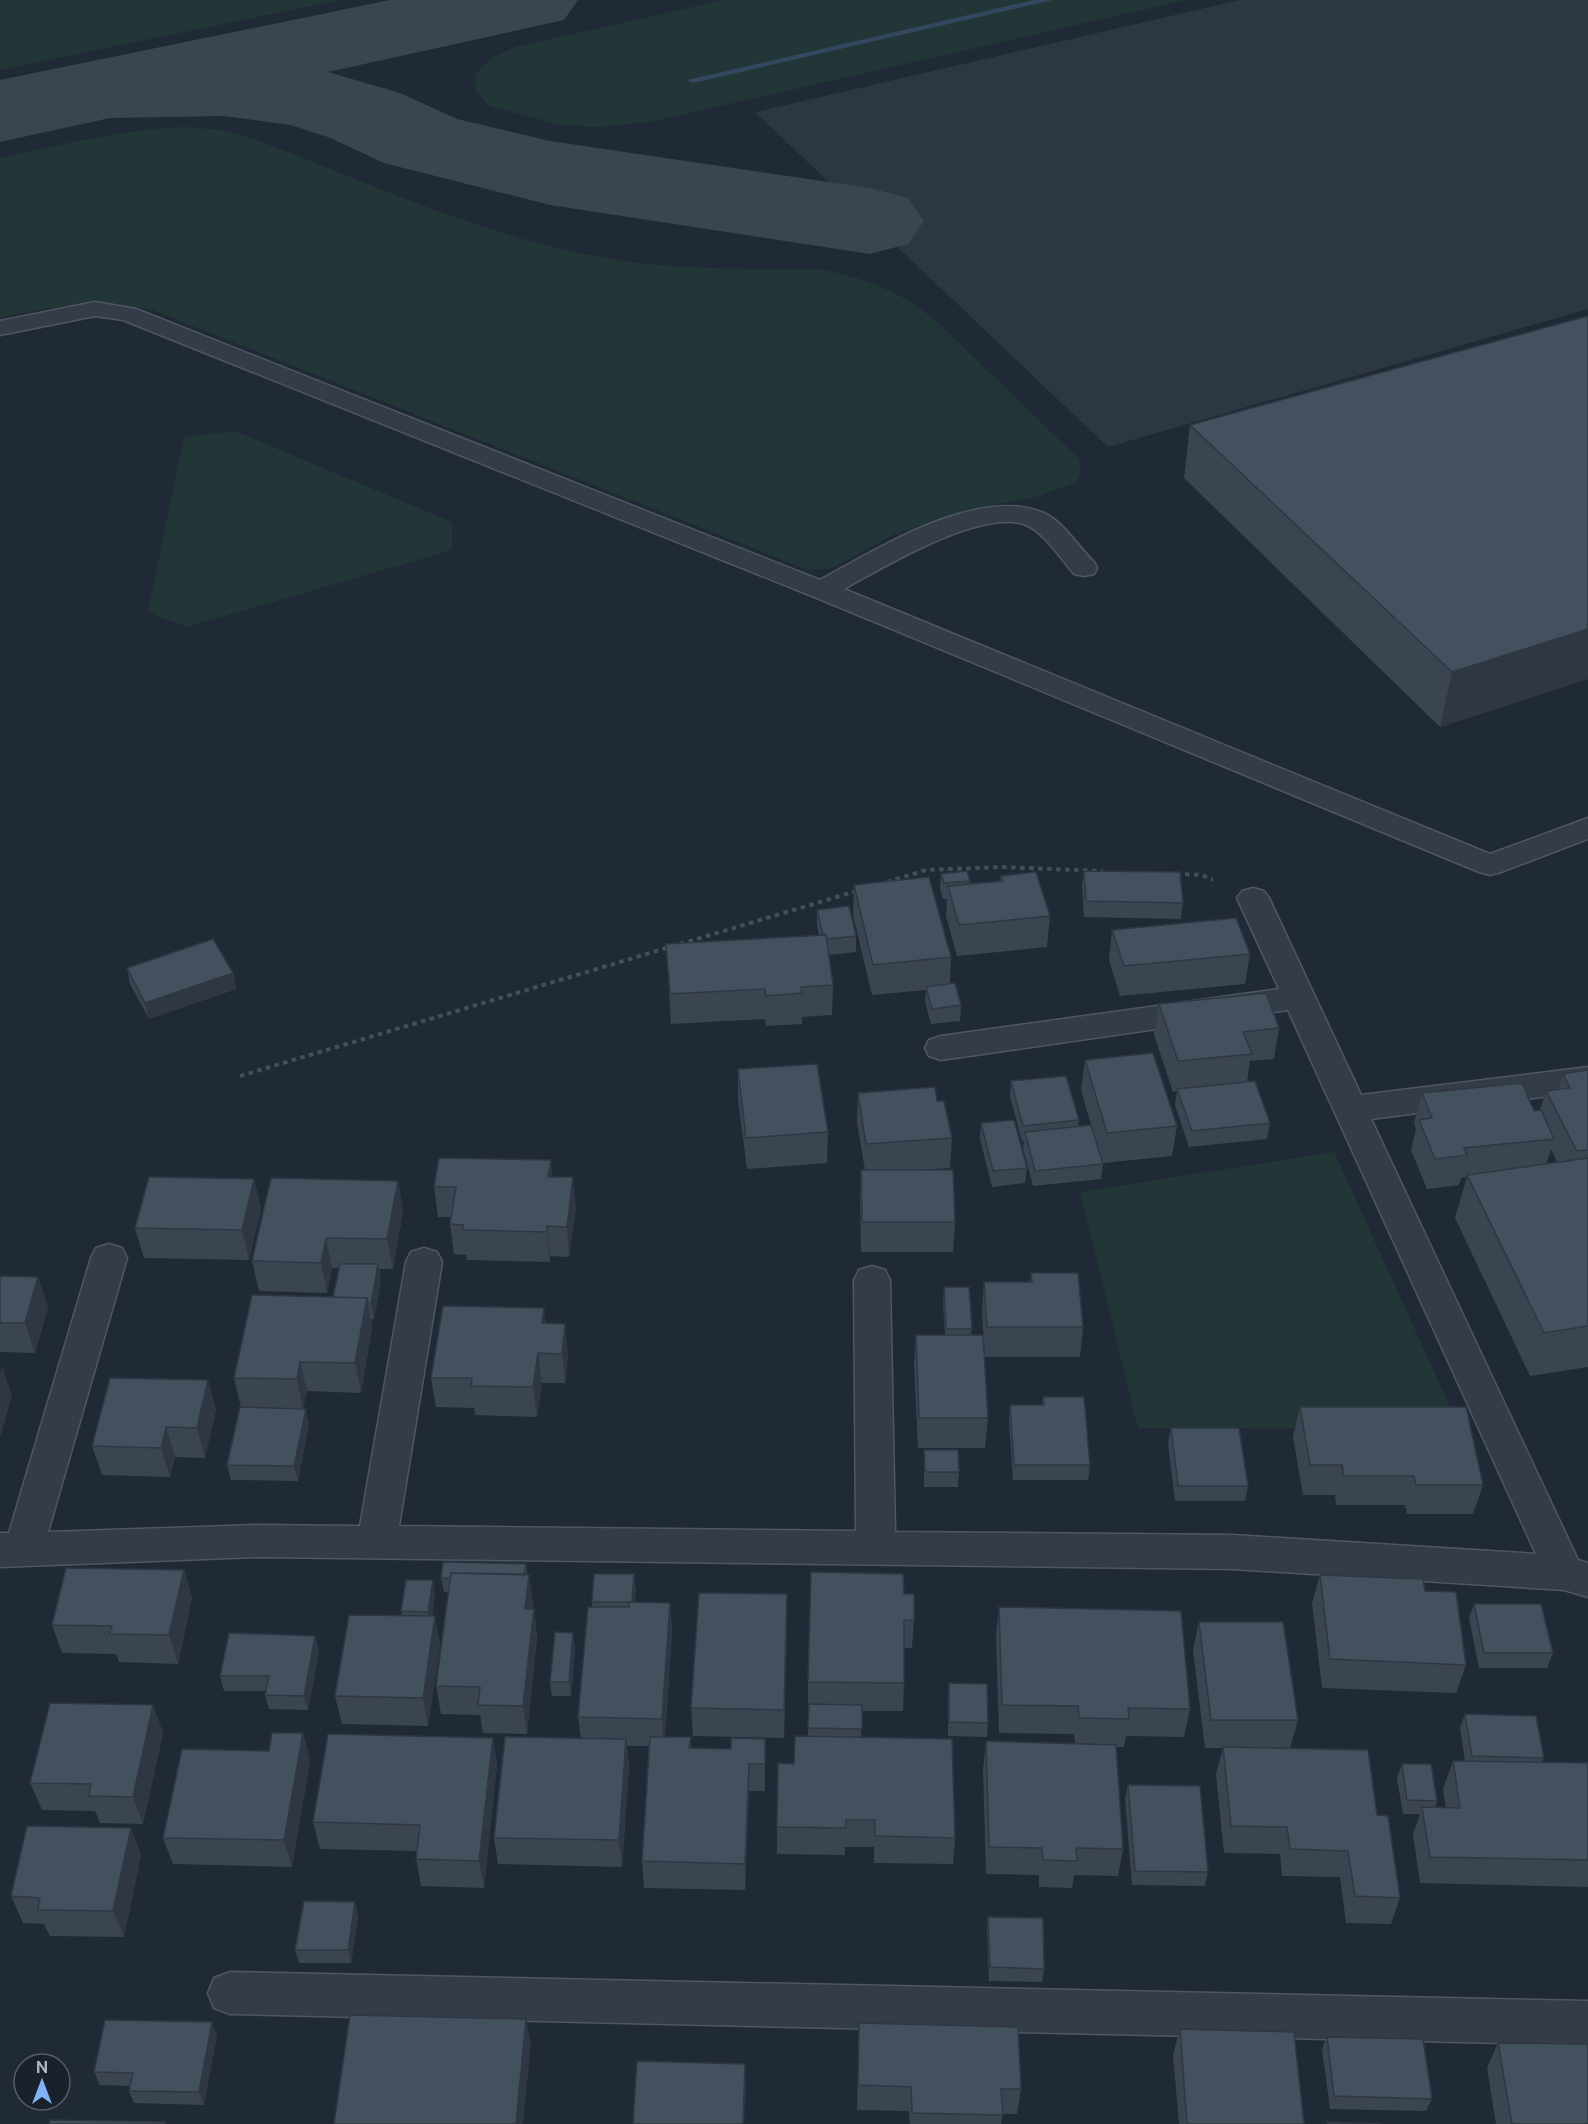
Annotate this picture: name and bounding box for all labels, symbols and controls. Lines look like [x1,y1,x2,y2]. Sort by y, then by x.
north arrow [12,2052,72,2112]
text: N [36,2058,48,2077]

